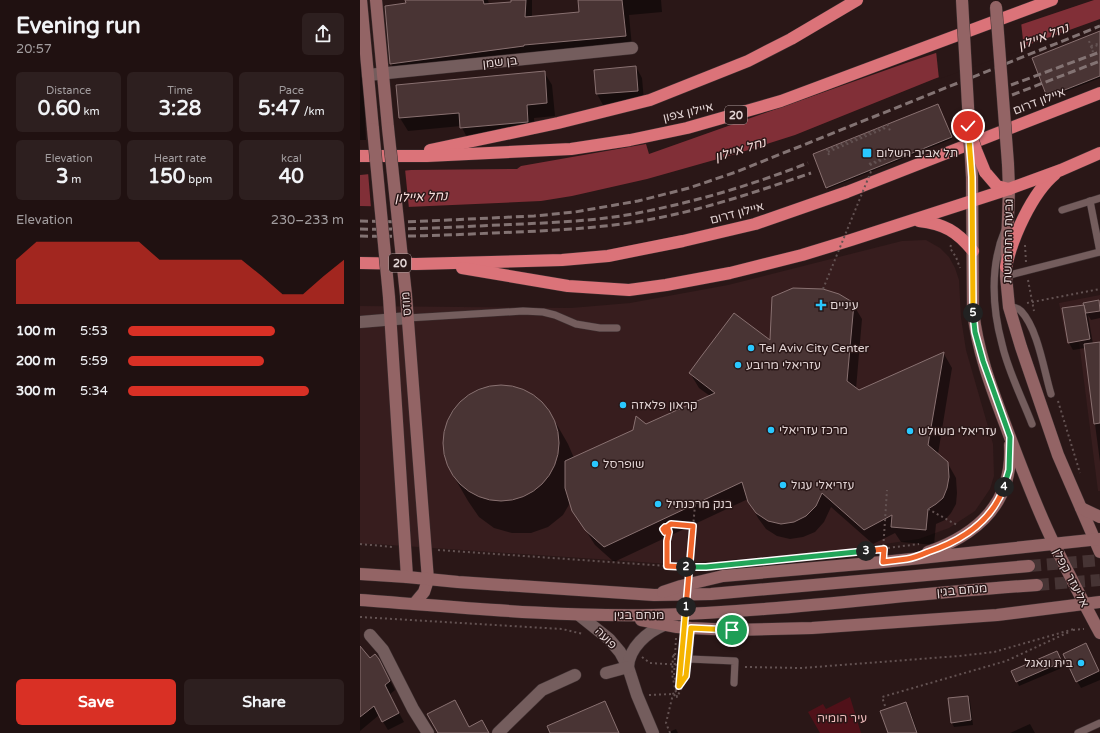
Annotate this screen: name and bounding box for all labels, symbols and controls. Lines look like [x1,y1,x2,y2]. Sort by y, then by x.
text: Evening run [16,13,141,39]
button: share [302,13,344,55]
water label: נחל איילון [1016,19,1072,54]
text: 20:57 [16,41,52,57]
street label: בן שמן [482,53,518,71]
text: Distance [46,84,91,97]
text: Time [167,84,193,97]
text: Pace [279,84,304,97]
street label: איילון דרום [1011,85,1067,117]
text: 0.60 [38,97,81,121]
text: 3:28 [159,97,201,121]
text: 5:47 [258,97,301,121]
street label: איילון צפון [661,99,715,125]
text: km [81,105,100,118]
text: /km [301,105,325,118]
road number: 20 [725,106,747,124]
pin [951,109,985,143]
icon: check [957,115,979,137]
water label: נחל איילון [713,134,769,165]
place label: תל אביב השלום [876,146,958,160]
marker: תל אביב השלום [861,147,873,159]
text: Elevation [45,152,93,165]
text: Heart rate [154,152,206,165]
text: kcal [281,152,302,165]
text: 3 [56,165,68,189]
text: 150 [148,165,185,189]
text: 40 [279,165,304,189]
text: m [68,173,81,186]
text: bpm [185,173,212,186]
water label: נחל איילון [394,188,449,206]
street label: איילון דרום [709,199,766,227]
street label: גבעת התחמושת [1000,199,1016,283]
text: Elevation [16,212,73,228]
text: 230–233 m [271,212,344,228]
road number: 20 [389,254,411,272]
street label: מוזס [398,291,414,317]
place label: עיניים [830,298,859,312]
marker: עיניים [815,299,827,311]
pin: 5 [963,303,983,323]
text: 5 [970,306,976,319]
text: 100 m [16,323,56,339]
text: 5:53 [80,323,108,339]
place label: Tel Aviv City Center [759,341,870,355]
marker: Tel Aviv City Center [746,343,756,353]
text: 200 m [16,353,56,369]
text: 5:59 [80,353,108,369]
place label: עזריאלי מרובע [746,358,821,372]
marker: עזריאלי מרובע [733,360,743,370]
text: 300 m [16,383,56,399]
text: 5:34 [80,383,108,399]
place label: קראון פלאזה [631,398,698,412]
marker: קראון פלאזה [618,400,628,410]
place label: מרכז עזריאלי [779,423,848,437]
place label: עזריאלי משולש [918,424,997,438]
marker: מרכז עזריאלי [766,425,776,435]
marker: עזריאלי משולש [905,426,915,436]
place label: שופרסל [603,457,644,471]
marker: שופרסל [590,459,600,469]
pin: 4 [994,477,1014,497]
place label: עזריאלי עגול [791,478,855,492]
marker: עזריאלי עגול [778,480,788,490]
text: 4 [1001,480,1007,493]
place label: בנק מרכנתיל [666,497,733,511]
marker: בנק מרכנתיל [653,499,663,509]
pin: 3 [856,541,876,561]
text: 3 [863,544,869,557]
street label: אליעזר קפלן [1050,546,1092,610]
pin: 2 [676,557,696,577]
text: 2 [683,560,689,573]
street label: מנחם בגין [936,581,988,599]
pin: 1 [676,597,696,617]
text: 1 [683,600,689,613]
street label: מנחם בגין [614,608,664,622]
pin [715,613,749,647]
icon: arrive [721,619,743,641]
street label: פועה [592,624,620,652]
place label: בית ונאגל [1024,656,1073,670]
marker: בית ונאגל [1076,658,1086,668]
button: Save [16,679,176,725]
button: Share [184,679,344,725]
park label: עיר הומיה [817,711,867,725]

